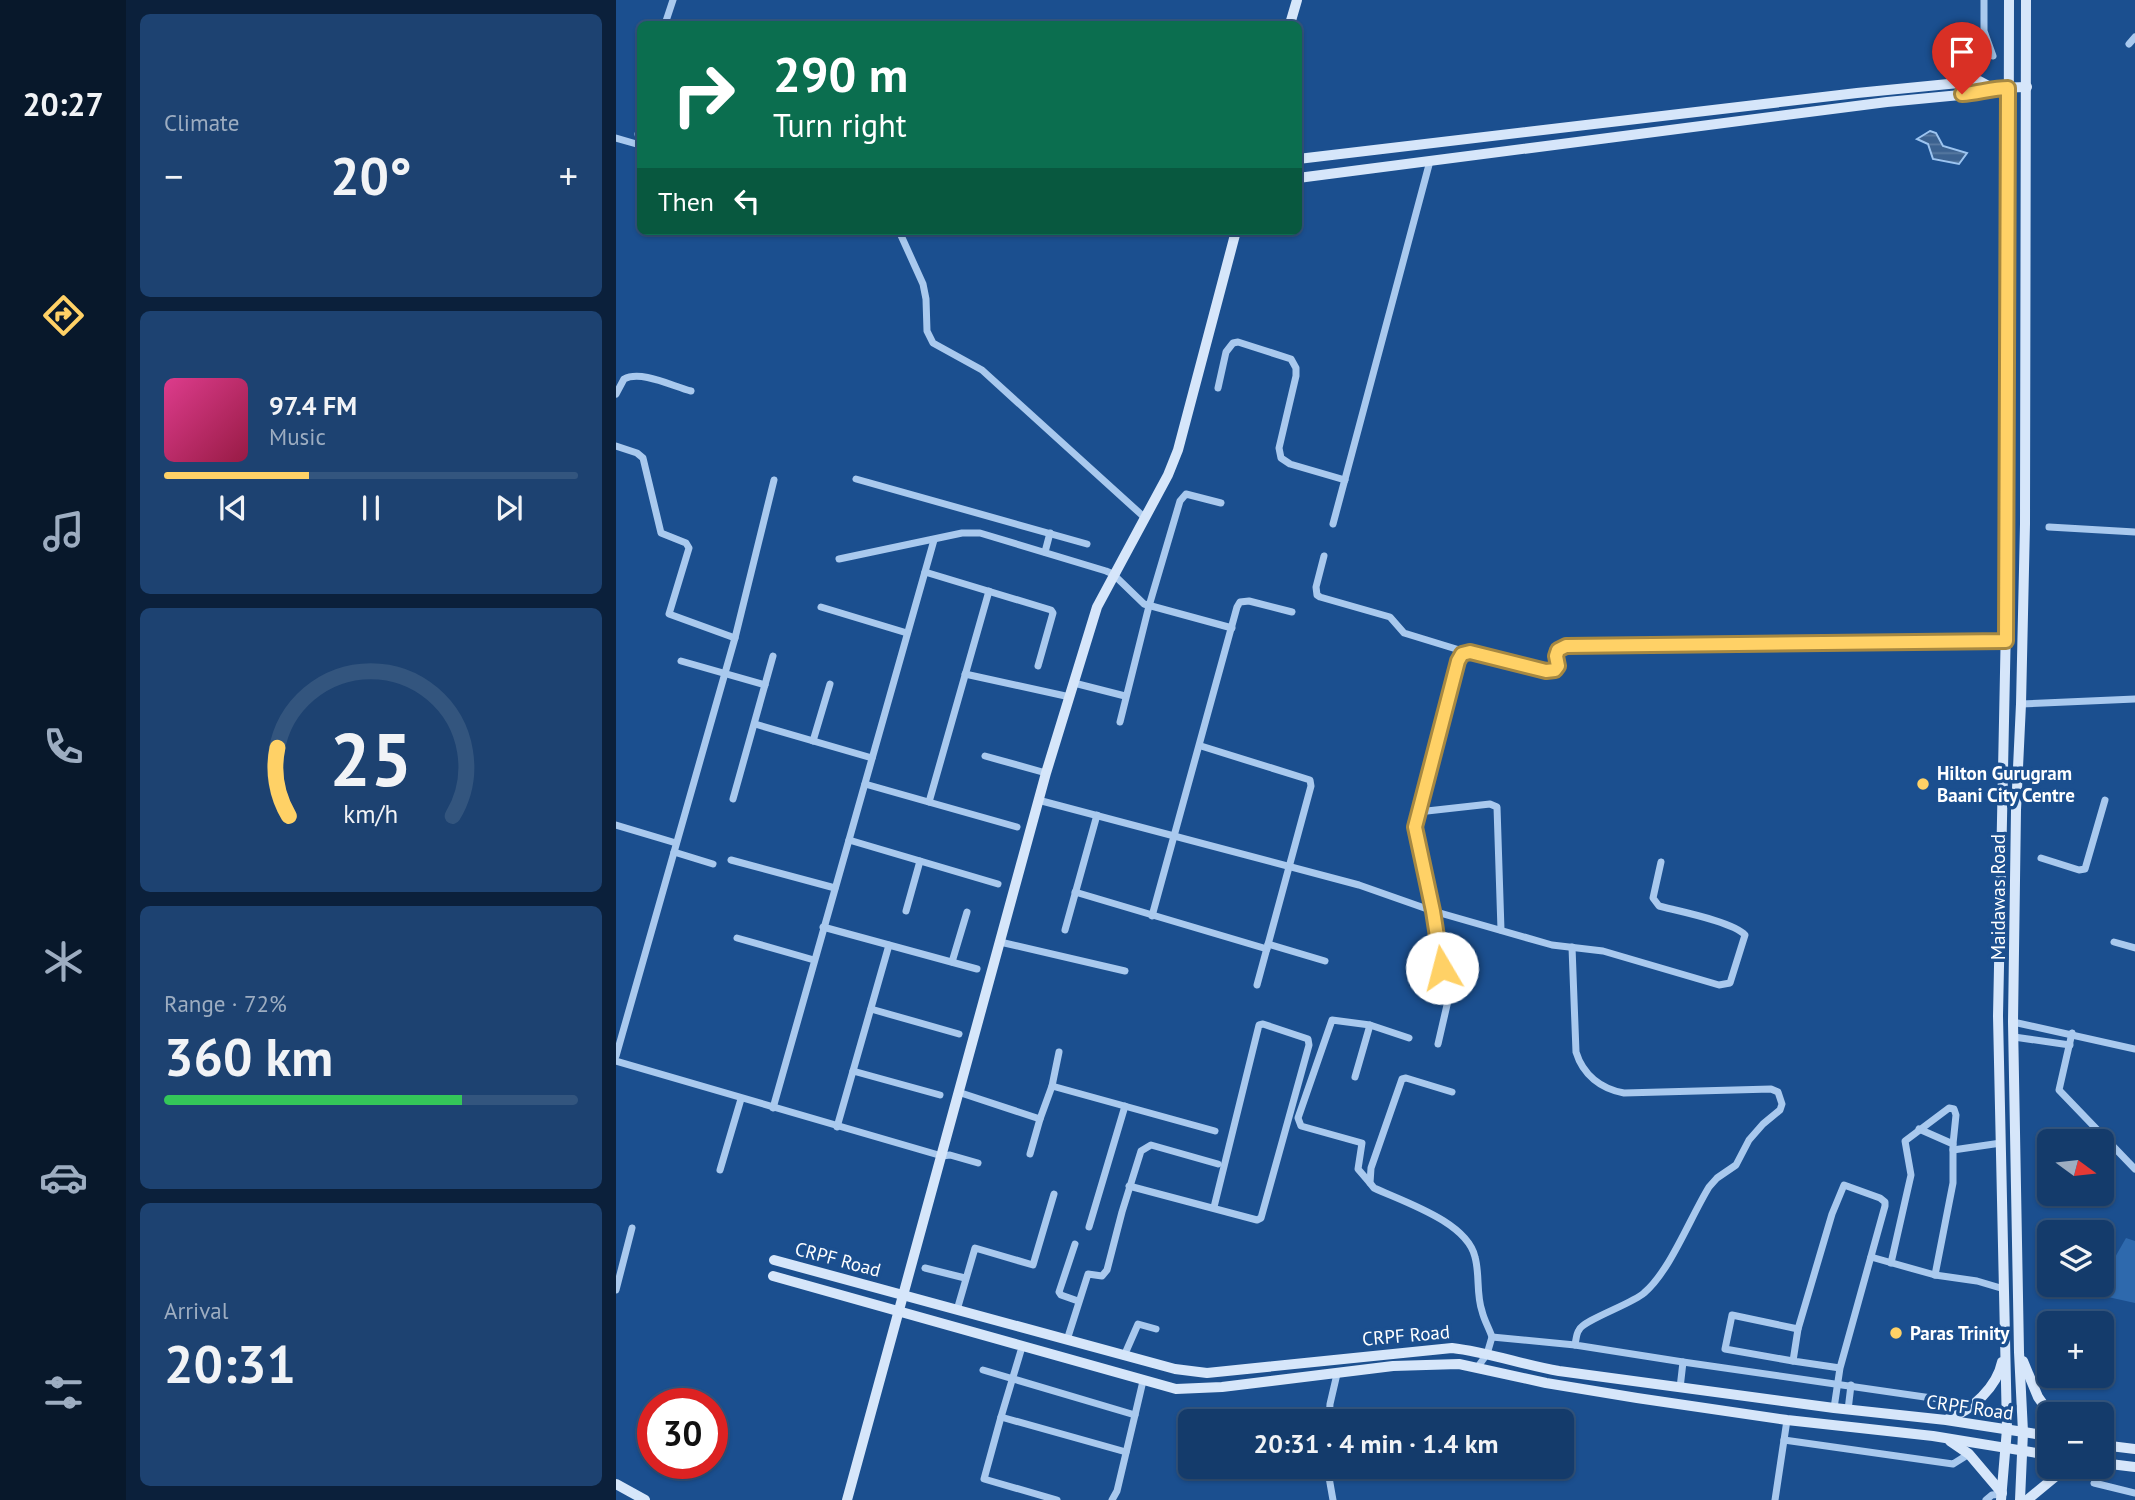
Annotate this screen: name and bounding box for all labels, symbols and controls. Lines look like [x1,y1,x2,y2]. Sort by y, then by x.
pin [1932,22,1992,94]
icon: arrive [1943,33,1981,71]
text: 290 m [773,42,908,106]
icon: right [658,49,749,140]
text: 20:27 [22,83,104,125]
text: Turn right [773,104,907,146]
text: Climate [164,108,239,137]
text: 20° [330,142,412,209]
text: − [164,151,183,200]
text: + [559,151,578,200]
icon: left [728,182,766,220]
text: Then [658,185,714,218]
icon: directions [39,291,88,340]
text: 97.4 FM [269,389,357,422]
text: Music [269,422,326,451]
icon: previous [214,489,252,527]
icon: pause [352,489,390,527]
icon: next [490,489,528,527]
icon: music [39,507,88,556]
text: 25 [330,712,412,806]
icon: phone [39,722,88,771]
place label: Hilton Gurugram Baani City Centre [1937,761,2075,807]
marker: Hilton Gurugram Baani City Centre [1915,776,1931,792]
text: km/h [344,798,398,830]
street label: Maidawas Road [1986,834,2010,960]
position arrow [1405,931,1479,1005]
icon: climate [39,937,88,986]
text: Range · 72% [164,989,287,1018]
text: 360 km [164,1023,333,1090]
north arrow [2037,1129,2114,1206]
map controls [2037,1129,2114,1479]
icon: car [39,1153,88,1202]
button: layers [2037,1220,2114,1297]
street label: CRPF Road [792,1236,884,1282]
text: Arrival [164,1296,228,1325]
button: + [2037,1311,2114,1388]
street label: CRPF Road [1361,1319,1451,1351]
place label: Paras Trinity [1910,1321,2010,1345]
marker: Paras Trinity [1888,1325,1904,1341]
text: 20:31 [164,1330,296,1397]
icon: filters [39,1368,88,1417]
speed limit sign: 30 [637,1388,728,1479]
street label: CRPF Road [1925,1389,2015,1425]
button: − [2037,1402,2114,1479]
text: 20:31 · 4 min · 1.4 km [1254,1427,1499,1460]

